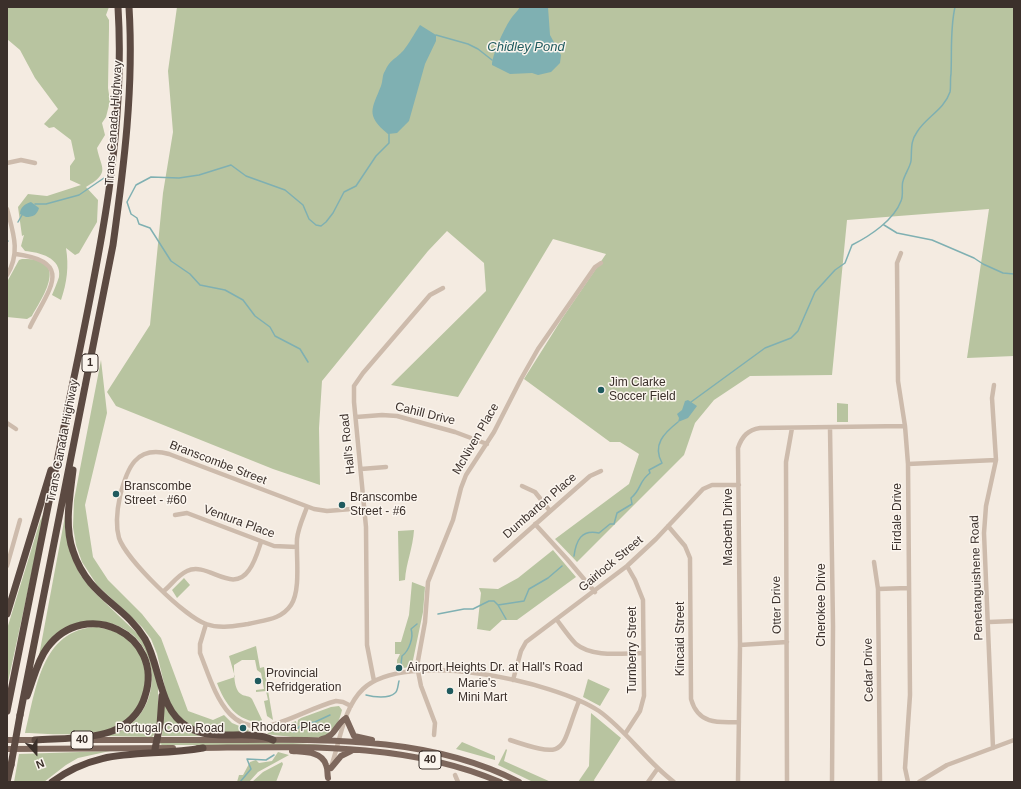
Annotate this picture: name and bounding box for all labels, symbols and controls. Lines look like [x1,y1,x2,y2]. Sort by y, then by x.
water label: Chidley Pond [487,39,565,55]
street label: Trans Canada Highway [102,60,126,186]
road number: 1 [82,354,98,372]
place label: Jim Clarke Soccer Field [609,376,676,404]
street label: Trans Canada Highway [44,378,82,504]
marker: Jim Clarke Soccer Field [596,385,606,395]
street label: Cahill Drive [393,400,457,428]
street label: McNiven Place [450,401,502,477]
street label: Hall's Road [338,413,358,475]
street label: Branscombe Street [167,438,269,488]
street label: Dumbarton Place [500,470,580,542]
place label: Branscombe Street - #60 [124,480,191,508]
street label: Firdale Drive [891,483,905,551]
street label: Macbeth Drive [722,488,736,566]
marker: Branscombe Street - #60 [111,489,121,499]
place label: Branscombe Street - #6 [350,491,417,519]
marker: Branscombe Street - #6 [337,500,347,510]
street label: Ventura Place [201,502,277,542]
street label: Penetanguishene Road [968,515,986,641]
street label: Gairlock Street [576,533,646,595]
street label: Cherokee Drive [815,563,829,647]
street label: Otter Drive [769,576,785,634]
street label: Kincaid Street [674,602,688,676]
street label: Turnberry Street [626,607,640,693]
street label: Cedar Drive [861,638,877,702]
place label: Airport Heights Dr. at Hall's Road [407,661,583,675]
marker: Airport Heights Dr. at Hall's Road [394,663,404,673]
place label: Provincial Refridgeration [266,667,341,695]
marker: Provincial Refridgeration [253,676,263,686]
place label: Marie's Mini Mart [458,677,507,705]
marker: Marie's Mini Mart [445,686,455,696]
place label: Rhodora Place [251,721,330,735]
street label: Portugal Cove Road [116,722,224,736]
marker: Rhodora Place [238,723,248,733]
road number: 40 [71,731,93,749]
north arrow [16,733,56,773]
road number: 40 [419,751,441,769]
text: N [34,757,46,771]

